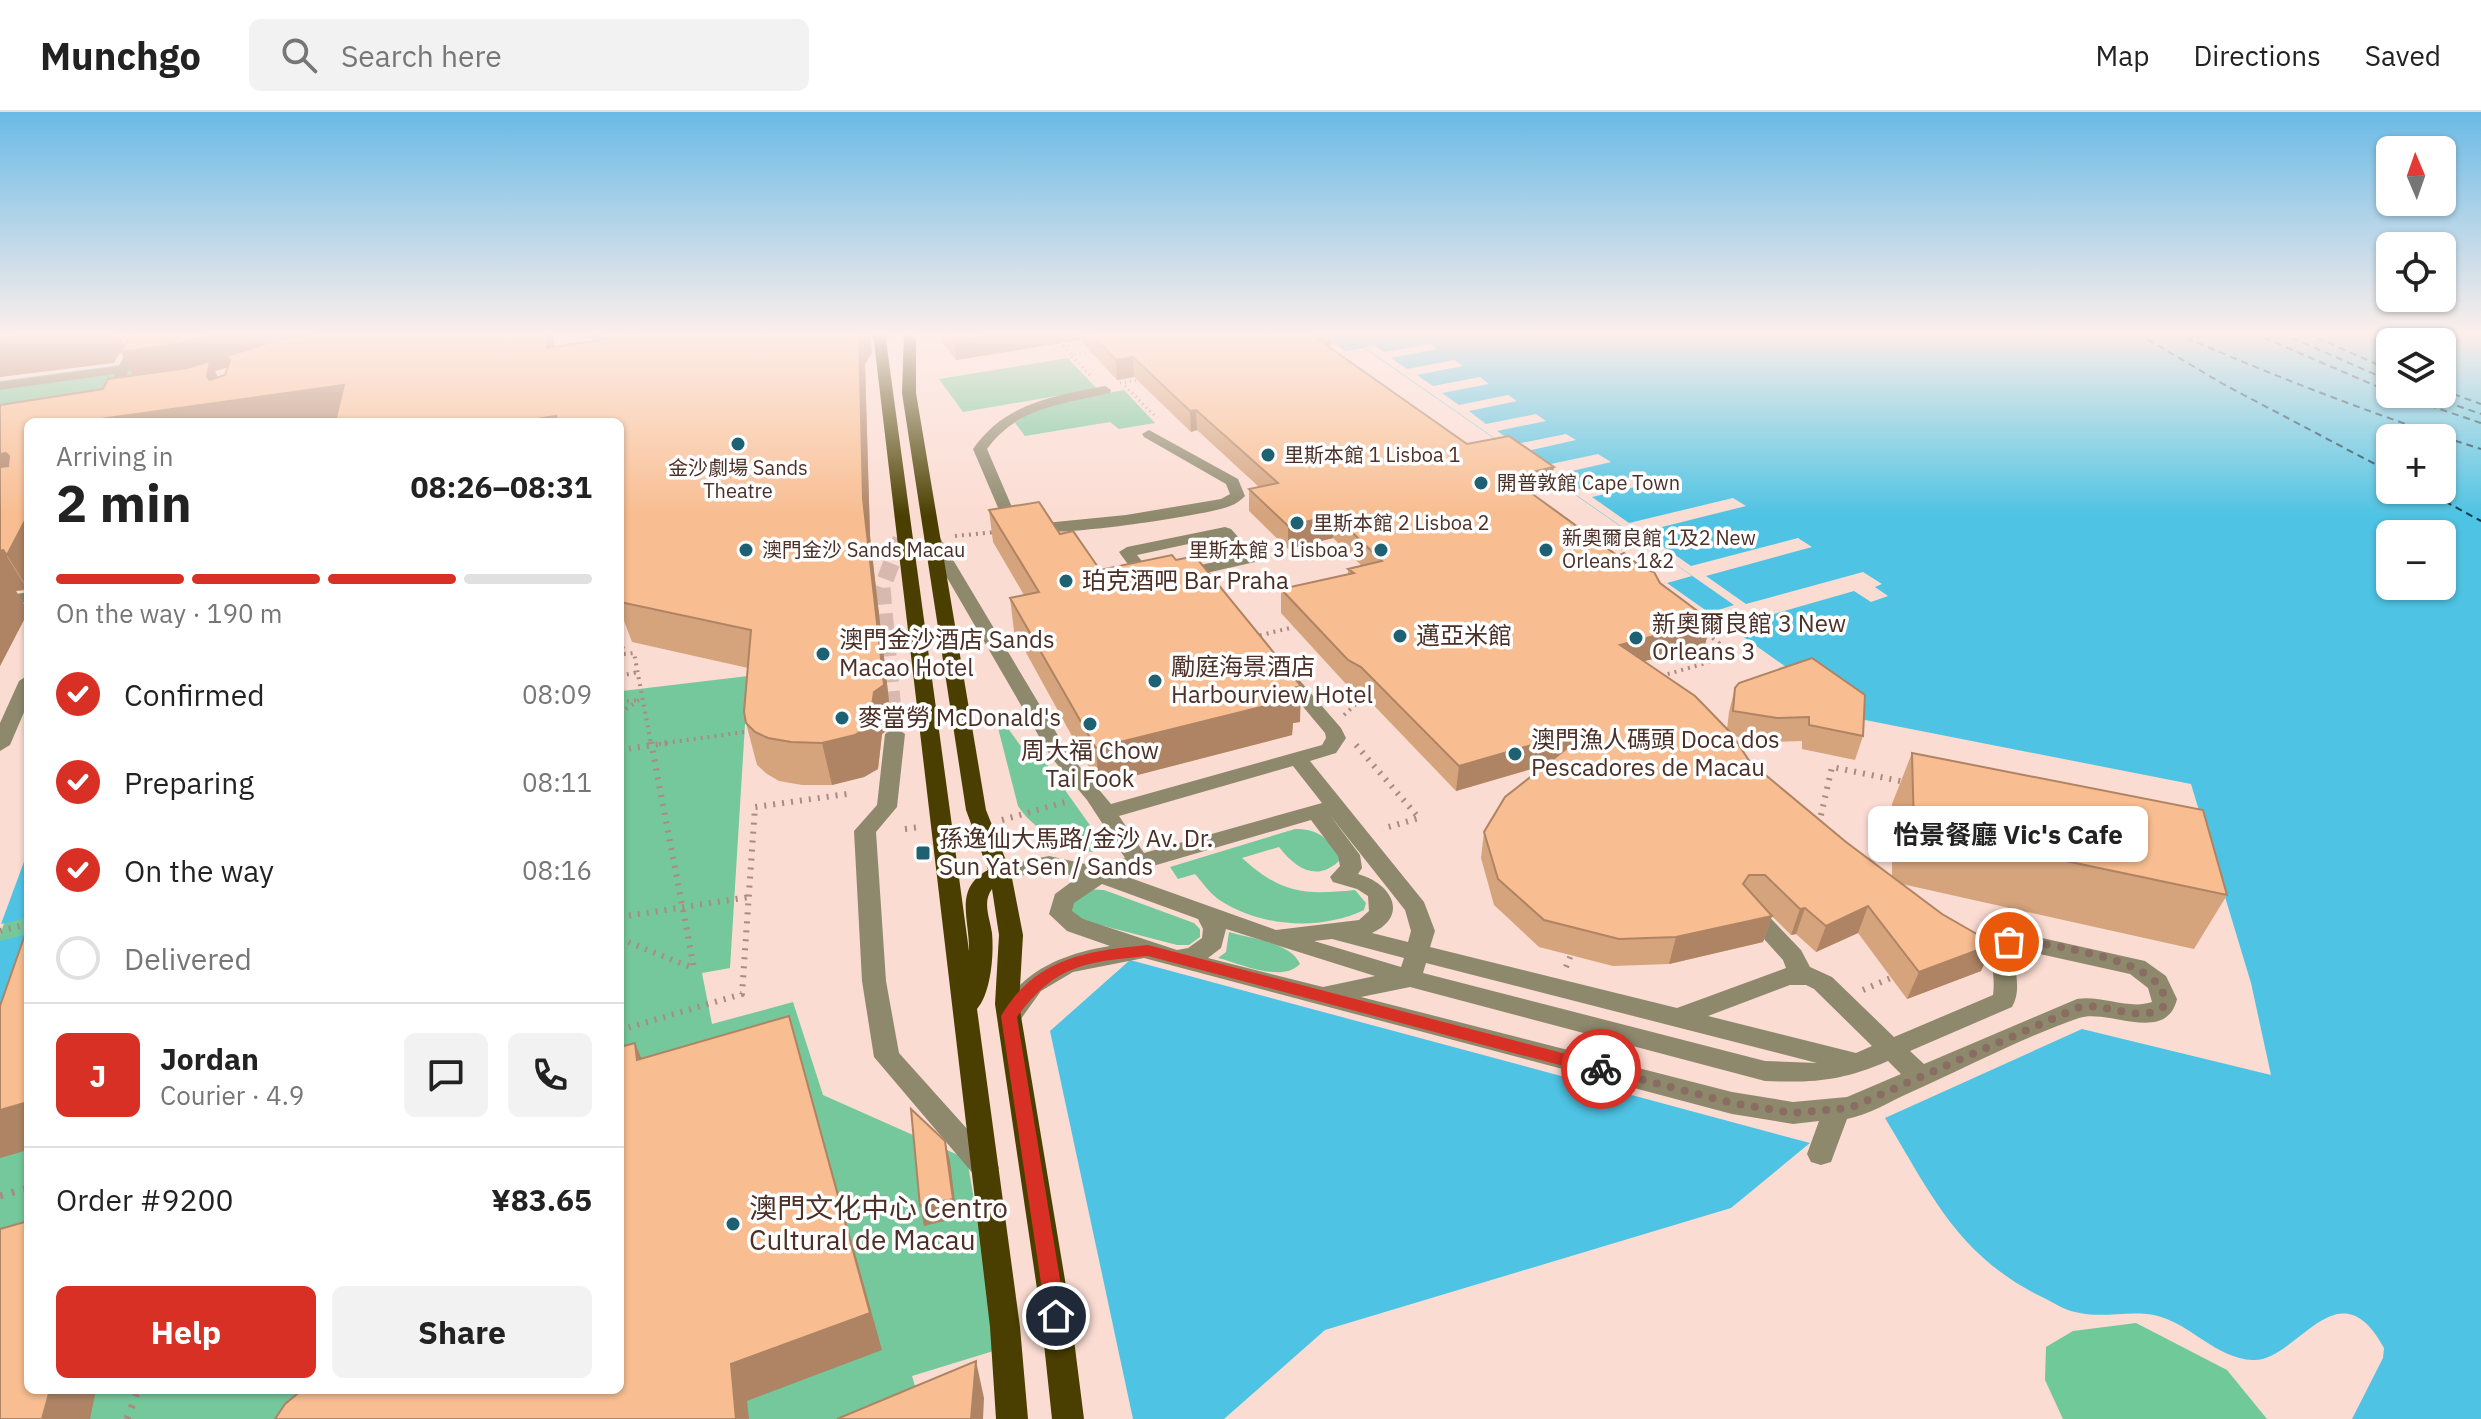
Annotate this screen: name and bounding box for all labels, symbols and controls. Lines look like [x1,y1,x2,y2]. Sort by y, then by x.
search box [249,19,809,91]
text: Munchgo [40,31,201,80]
icon: search [277,33,321,77]
text: Search here [341,36,502,75]
text: Map [2095,37,2149,74]
text: Directions [2193,37,2321,74]
text: Saved [2365,37,2441,74]
north arrow [2376,136,2456,216]
map controls [2376,136,2456,600]
button: locate [2376,232,2456,312]
button: layers [2376,328,2456,408]
button: + [2376,424,2456,504]
marker: 金沙劇場 Sands Theatre [729,435,747,453]
text: Arriving in [56,439,173,473]
place label: 里斯本館 1 Lisboa 1 [1284,441,1460,468]
marker: 里斯本館 1 Lisboa 1 [1259,446,1277,464]
place label: 金沙劇場 Sands Theatre [668,454,808,504]
text: 08:26–08:31 [411,467,592,506]
text: 2 min [56,469,192,536]
place label: 開普敦館 Cape Town [1497,469,1680,496]
marker: 開普敦館 Cape Town [1472,474,1490,492]
place label: 里斯本館 2 Lisboa 2 [1313,509,1489,536]
marker: 里斯本館 2 Lisboa 2 [1288,514,1306,532]
button: − [2376,520,2456,600]
place label: 新奧爾良館 1及2 New Orleans 1&2 [1562,524,1756,574]
place label: 澳門金沙 Sands Macau [762,536,965,563]
place label: 里斯本館 3 Lisboa 3 [1189,536,1365,563]
marker: 澳門金沙 Sands Macau [737,541,755,559]
marker: 里斯本館 3 Lisboa 3 [1372,541,1390,559]
marker: 新奧爾良館 1及2 New Orleans 1&2 [1537,541,1555,559]
place label: 珀克酒吧 Bar Praha [1082,564,1289,596]
marker: 珀克酒吧 Bar Praha [1057,572,1075,590]
text: On the way · 190 m [56,596,282,630]
place label: 新奧爾良館 3 New Orleans 3 [1652,607,1846,667]
place label: 邁亞米館 [1416,619,1512,651]
place label: 澳門金沙酒店 Sands Macao Hotel [839,623,1055,683]
marker: 邁亞米館 [1391,627,1409,645]
marker: 新奧爾良館 3 New Orleans 3 [1627,629,1645,647]
marker: 澳門金沙酒店 Sands Macao Hotel [814,645,832,663]
place label: 勵庭海景酒店 Harbourview Hotel [1171,650,1373,710]
icon: check [56,672,100,716]
marker: 勵庭海景酒店 Harbourview Hotel [1146,672,1164,690]
text: Confirmed [124,675,265,714]
text: 08:09 [522,677,592,711]
place label: 麥當勞 McDonald's [858,701,1061,733]
marker: 麥當勞 McDonald's [833,709,851,727]
marker: 周大福 Chow Tai Fook [1081,715,1099,733]
place label: 澳門漁人碼頭 Doca dos Pescadores de Macau [1531,723,1780,783]
place label: 周大福 Chow Tai Fook [1021,734,1159,794]
marker: 澳門漁人碼頭 Doca dos Pescadores de Macau [1506,745,1524,763]
icon: check [56,760,100,804]
text: Preparing [124,763,254,802]
text: 08:11 [522,765,592,799]
callout: 怡景餐廳 Vic's Cafe [1869,806,2149,862]
text: 怡景餐廳 Vic's Cafe [1893,817,2123,851]
place label: 孫逸仙大馬路/金沙 Av. Dr. Sun Yat Sen / Sands [939,822,1213,882]
marker: 孫逸仙大馬路/金沙 Av. Dr. Sun Yat Sen / Sands [914,844,932,862]
icon: check [56,848,100,892]
text: On the way [124,851,274,890]
text: 08:16 [522,853,592,887]
pin [1975,908,2043,976]
icon: bag [1987,920,2031,964]
text: Delivered [124,939,252,978]
courier [1561,1029,1641,1109]
button: chat [404,1033,488,1117]
button: phone [508,1033,592,1117]
text: Jordan [160,1039,259,1078]
icon: bike [1579,1047,1623,1091]
text: J [90,1056,106,1095]
text: Courier · 4.9 [160,1078,304,1112]
text: Order #9200 [56,1180,233,1219]
text: ¥83.65 [491,1180,592,1219]
place label: 澳門文化中心 Centro Cultural de Macau [749,1189,1008,1258]
marker: 澳門文化中心 Centro Cultural de Macau [724,1215,742,1233]
pin [1022,1282,1090,1350]
button: Help [56,1286,316,1378]
button: Share [332,1286,592,1378]
icon: home [1034,1294,1078,1338]

